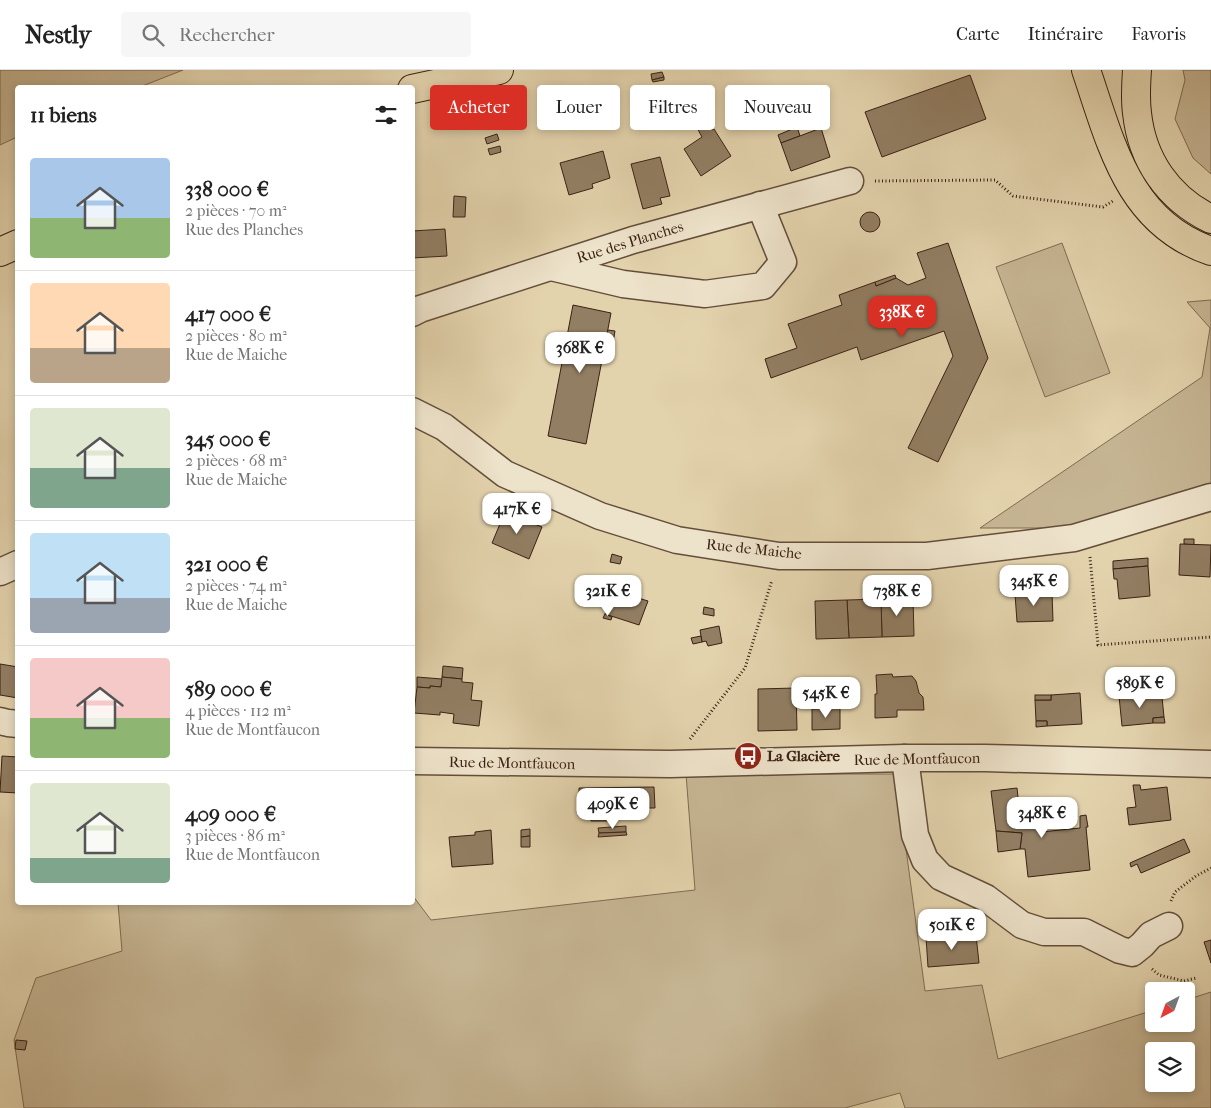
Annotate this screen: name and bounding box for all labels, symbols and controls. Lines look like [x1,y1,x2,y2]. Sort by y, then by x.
search box [121,12,471,57]
text: Nestly [25,21,91,49]
icon: search [139,21,167,49]
text: Rechercher [179,24,275,46]
text: Carte [956,24,1000,45]
text: Itinéraire [1028,24,1103,45]
text: Favoris [1131,24,1186,45]
chip: Acheter [430,85,527,130]
chip: Louer [537,85,620,130]
chip: Filtres [630,85,715,130]
chip: Nouveau [725,85,830,130]
icon: filters [372,101,400,129]
text: 11 biens [30,103,97,127]
text: 338 000 € [185,177,269,201]
icon: home [70,178,130,238]
text: 2 pièces · 70 m² [185,201,287,220]
street label: Rue des Planches [574,217,686,267]
text: Rue des Planches [185,220,303,239]
pin: 338K € [861,296,943,338]
text: 417 000 € [185,302,271,326]
text: 338K € [879,302,925,321]
icon: home [70,303,130,363]
text: 2 pièces · 80 m² [185,326,287,345]
pin: 368K € [539,332,621,374]
text: 368K € [556,338,604,357]
text: Rue de Maiche [185,345,287,364]
text: 345 000 € [185,427,271,451]
icon: home [70,428,130,488]
text: 2 pièces · 68 m² [185,451,287,470]
text: Rue de Maiche [185,470,287,489]
pin: 417K € [476,492,558,535]
text: 417K € [493,499,541,518]
street label: Rue de Maiche [705,535,803,563]
text: 321 000 € [185,552,268,576]
icon: home [70,553,130,613]
pin: 345K € [993,564,1075,607]
text: 345K € [1010,571,1058,590]
pin: 321K € [567,574,649,617]
pin: 738K € [856,574,938,617]
text: 2 pièces · 74 m² [185,576,287,595]
text: 321K € [585,581,631,600]
text: 738K € [874,581,920,600]
text: Rue de Maiche [185,595,287,614]
pin: 589K € [1099,666,1181,709]
text: 589K € [1116,673,1164,692]
pin: 545K € [785,676,867,719]
text: 589 000 € [185,677,272,701]
icon: home [70,678,130,738]
text: 545K € [802,683,850,702]
text: 4 pièces · 112 m² [185,701,291,720]
text: Rue de Montfaucon [185,720,320,739]
bus stop icon: La Glacière [733,741,763,771]
place label: La Glacière [767,747,841,765]
street label: Rue de Montfaucon [854,749,981,769]
street label: Rue de Montfaucon [449,753,576,773]
pin: 409K € [572,788,654,830]
text: 409K € [587,794,639,813]
pin: 348K € [1001,796,1083,839]
text: 409 000 € [185,802,276,826]
icon: home [70,803,130,863]
text: 348K € [1018,803,1066,822]
text: 3 pièces · 86 m² [185,826,285,845]
text: Rue de Montfaucon [185,845,320,864]
pin: 501K € [911,908,993,951]
text: 501K € [929,915,975,934]
north arrow [1145,982,1195,1032]
map controls [1145,982,1195,1092]
button: layers [1145,1042,1195,1092]

